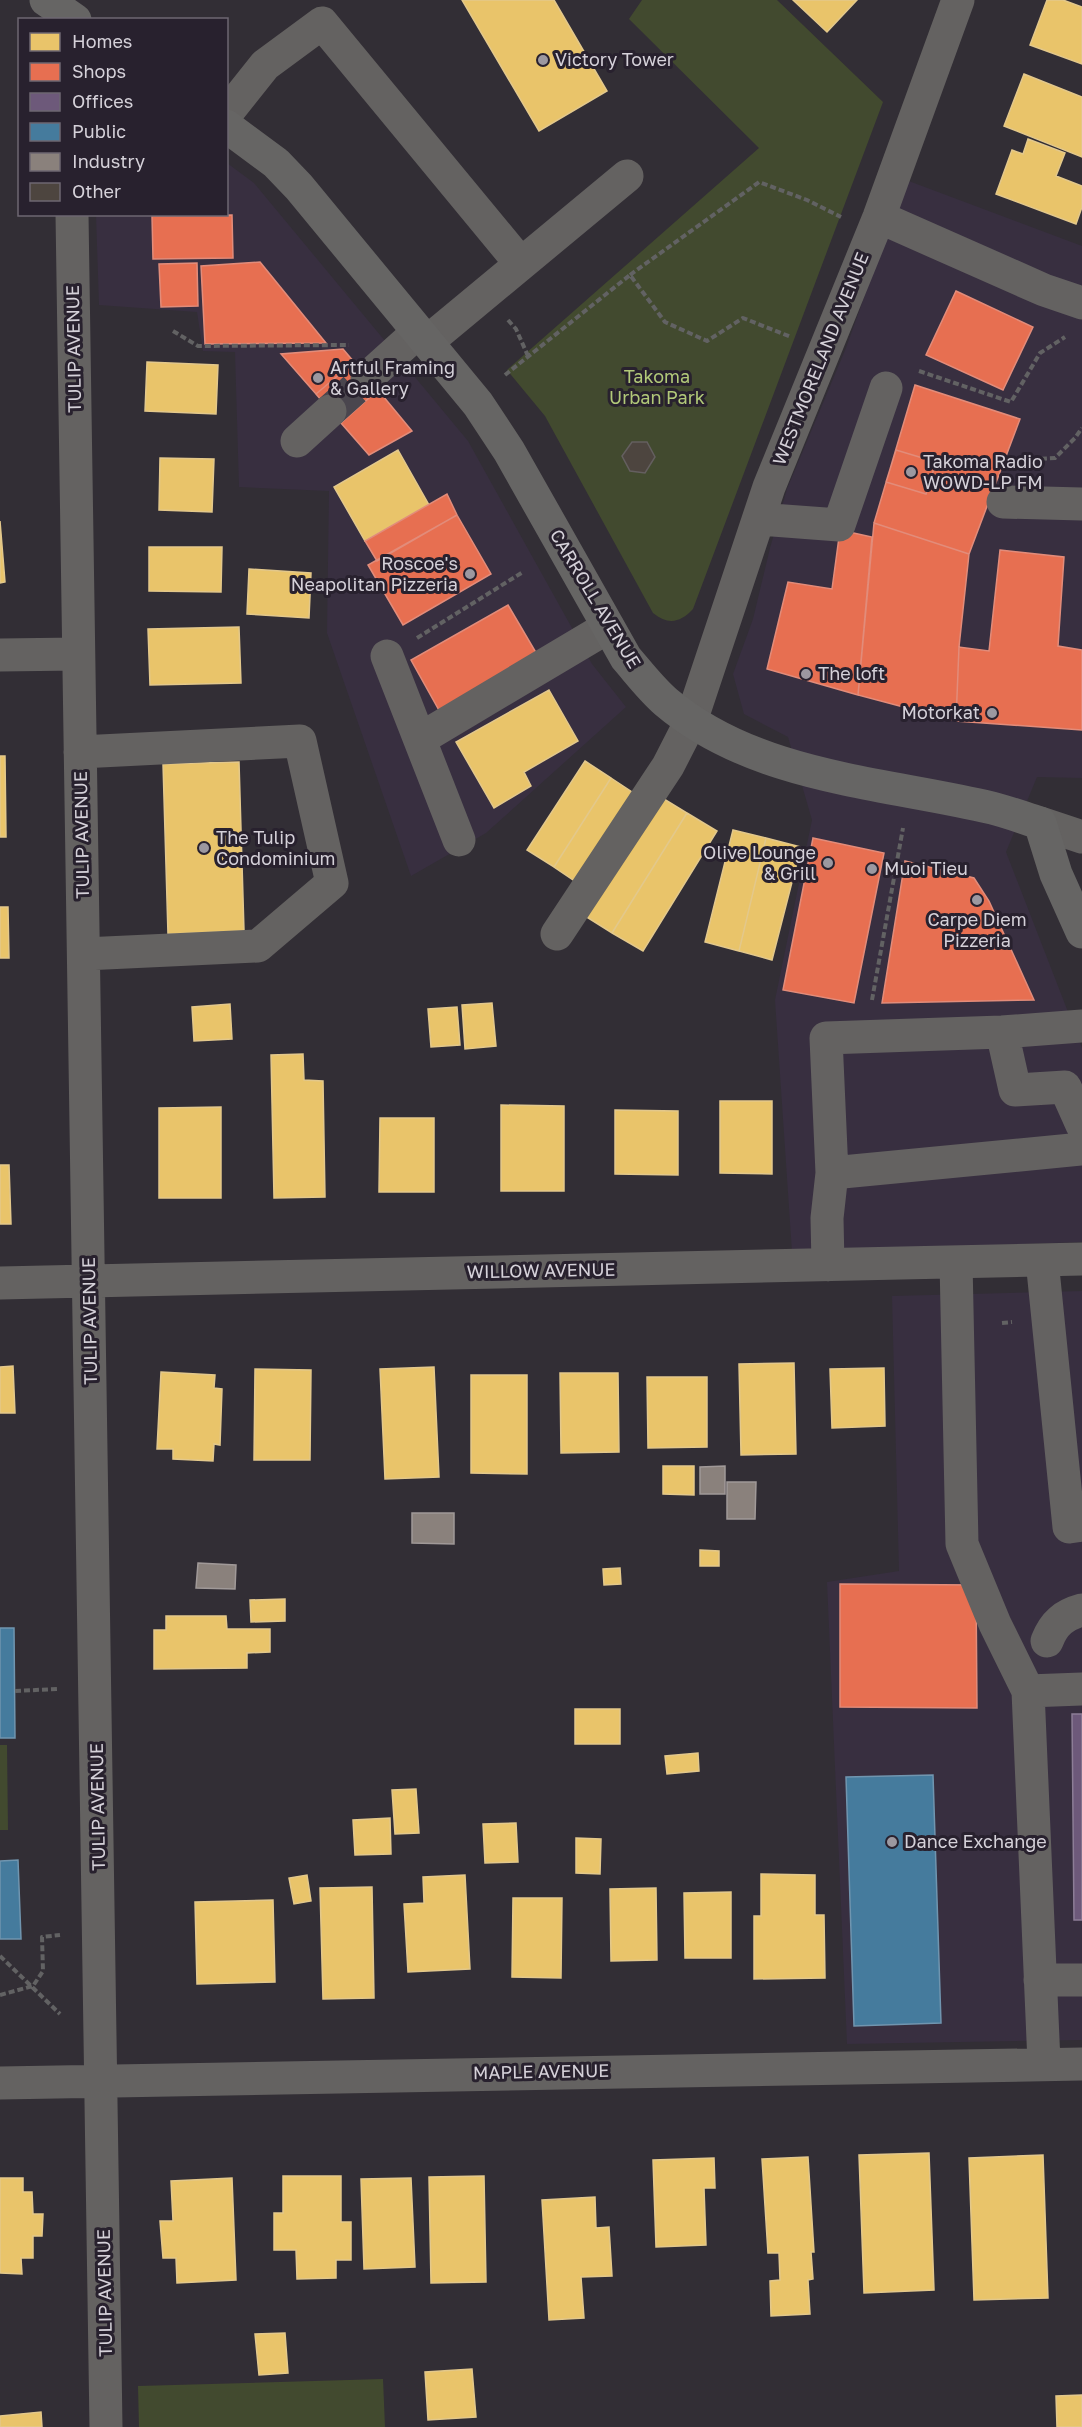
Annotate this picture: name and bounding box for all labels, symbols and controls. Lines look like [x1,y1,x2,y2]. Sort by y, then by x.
legend [18,18,228,216]
text: Homes [72,30,132,52]
place label: Victory Tower [555,48,674,70]
marker: Victory Tower [536,53,550,67]
text: Shops [72,60,126,82]
text: Offices [72,90,133,112]
text: Public [72,120,126,142]
text: Industry [72,150,145,172]
text: Other [72,180,121,202]
street label: WESTMORELAND AVENUE [767,249,873,468]
street label: TULIP AVENUE [61,285,85,413]
place label: Artful Framing & Gallery [330,356,455,399]
park label: Takoma Urban Park [609,365,705,408]
marker: Artful Framing & Gallery [311,371,325,385]
place label: Takoma Radio WOWD-LP FM [923,450,1043,493]
marker: Takoma Radio WOWD-LP FM [904,465,918,479]
street label: CARROLL AVENUE [546,525,646,672]
place label: Roscoe's Neapolitan Pizzeria [291,552,458,595]
marker: Roscoe's Neapolitan Pizzeria [463,567,477,581]
place label: The loft [818,662,885,684]
marker: The loft [799,667,813,681]
place label: Motorkat [902,701,980,723]
marker: Motorkat [985,706,999,720]
street label: TULIP AVENUE [69,771,93,899]
place label: The Tulip Condominium [216,826,335,869]
marker: The Tulip Condominium [197,841,211,855]
place label: Olive Lounge & Grill [703,841,816,884]
marker: Olive Lounge & Grill [821,856,835,870]
place label: Muoi Tieu [884,857,968,879]
marker: Muoi Tieu [865,862,879,876]
marker: Carpe Diem Pizzeria [970,893,984,907]
place label: Carpe Diem Pizzeria [927,908,1027,951]
street label: TULIP AVENUE [77,1257,101,1385]
street label: WILLOW AVENUE [466,1258,616,1282]
street label: TULIP AVENUE [85,1743,109,1871]
place label: Dance Exchange [904,1830,1047,1852]
marker: Dance Exchange [885,1835,899,1849]
street label: MAPLE AVENUE [473,2059,609,2083]
street label: TULIP AVENUE [92,2229,116,2357]

